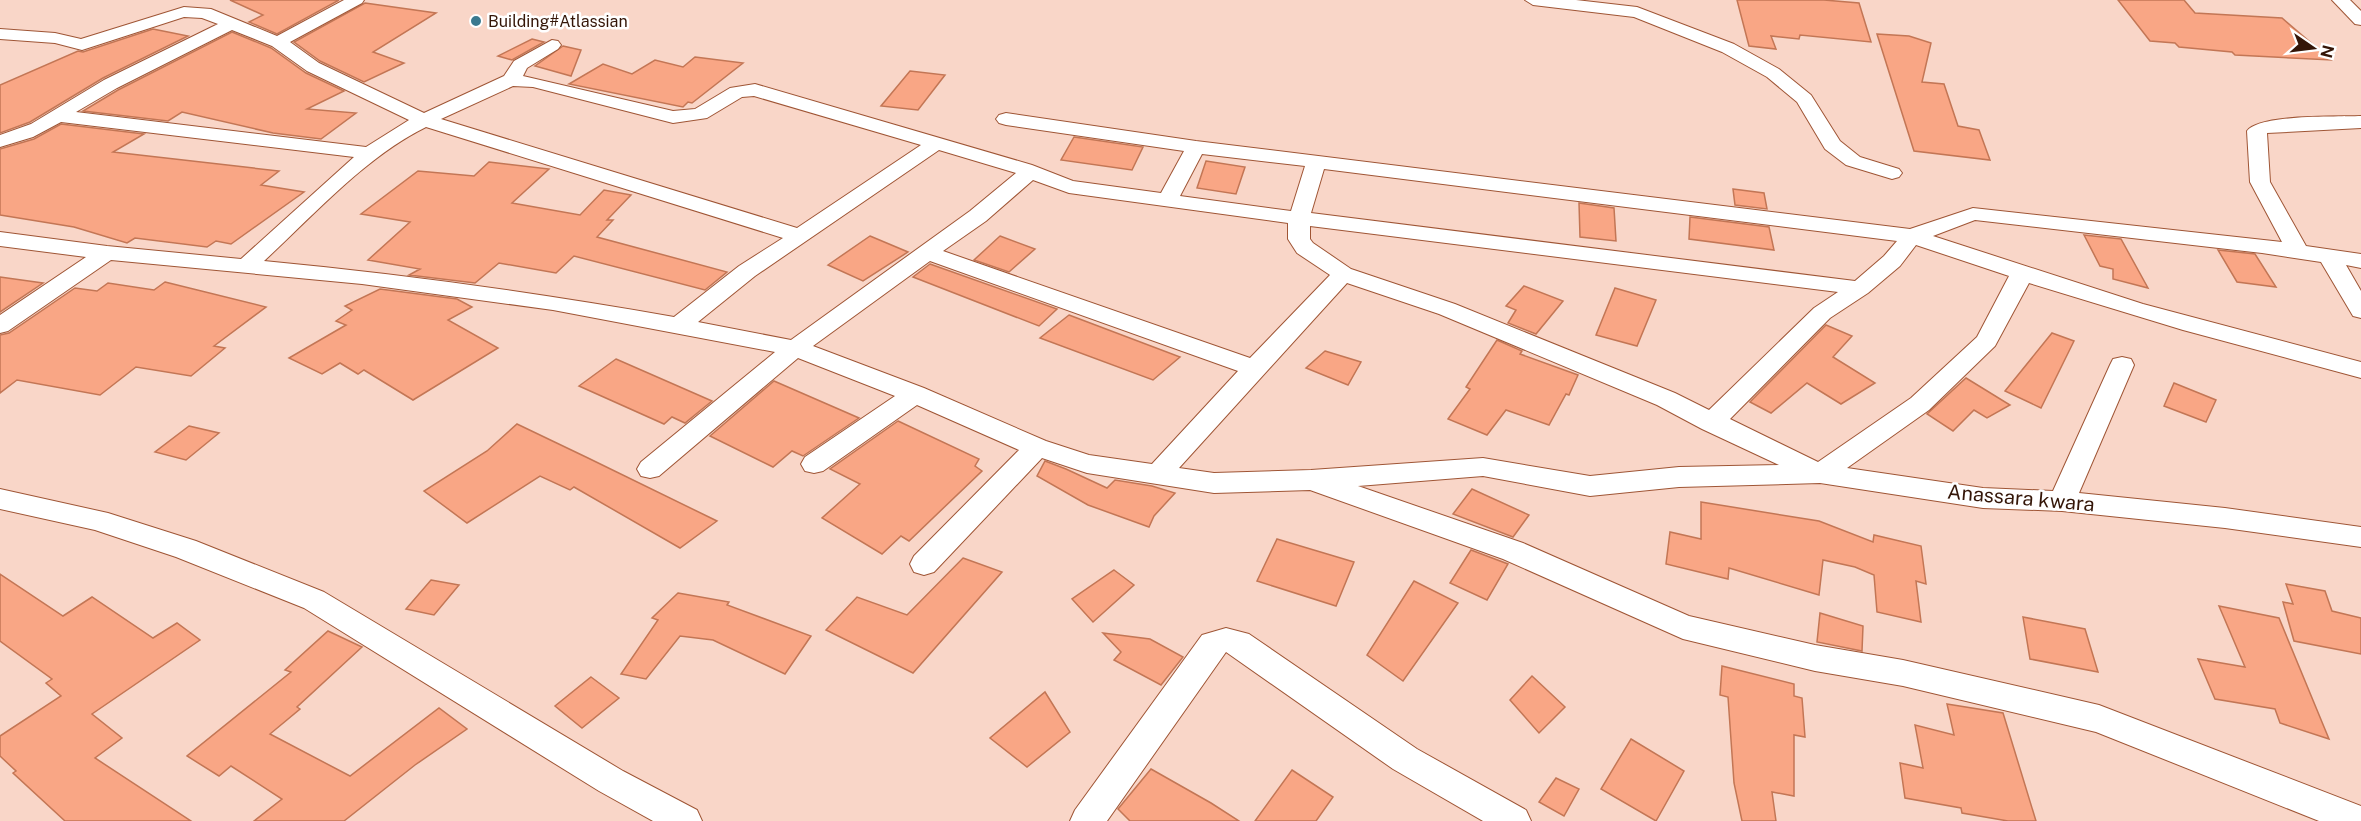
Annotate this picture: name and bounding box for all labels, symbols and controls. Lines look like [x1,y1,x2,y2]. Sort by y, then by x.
place label: Building#Atlassian [488,12,628,31]
marker: Building#Atlassian [469,14,483,28]
north arrow [2283,18,2343,78]
text: N [2316,43,2338,60]
street label: Anassara kwara [1946,480,2096,516]

